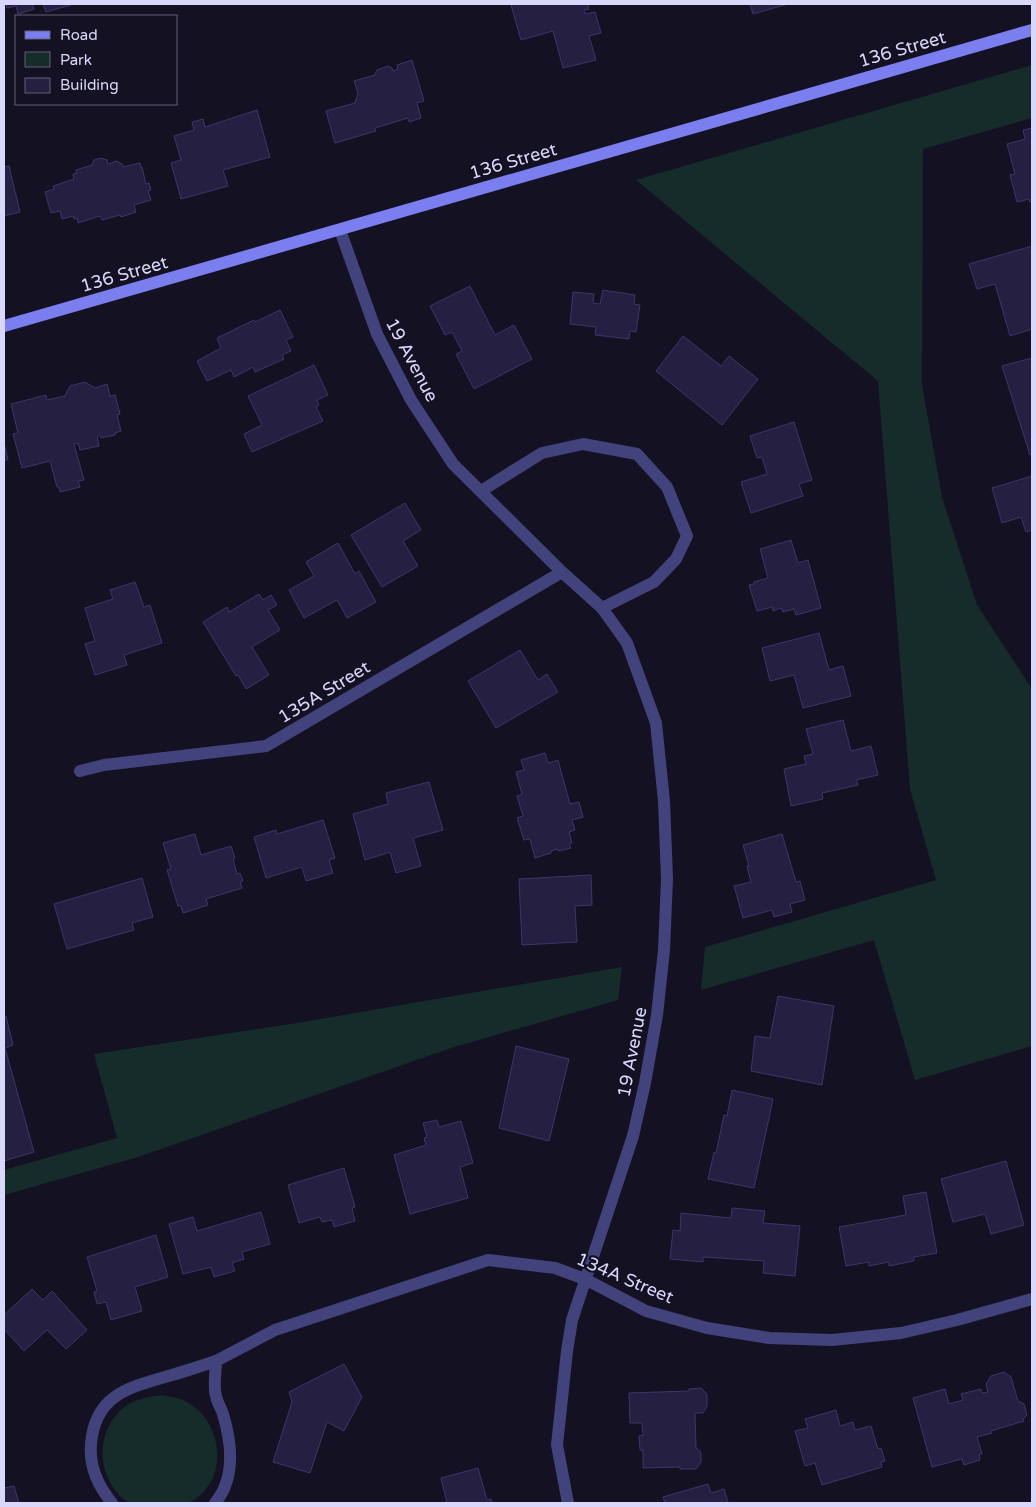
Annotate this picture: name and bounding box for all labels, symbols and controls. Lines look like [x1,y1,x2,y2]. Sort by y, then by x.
legend [15,15,178,105]
text: Road [60,26,98,44]
street label: 136 Street [856,26,948,72]
text: Park [60,51,92,69]
text: Building [60,76,119,94]
street label: 136 Street [467,138,559,184]
street label: 136 Street [78,251,170,297]
street label: 19 Avenue [381,314,443,406]
street label: 135A Street [274,656,374,728]
street label: 19 Avenue [612,1005,652,1099]
street label: 134A Street [573,1248,677,1308]

